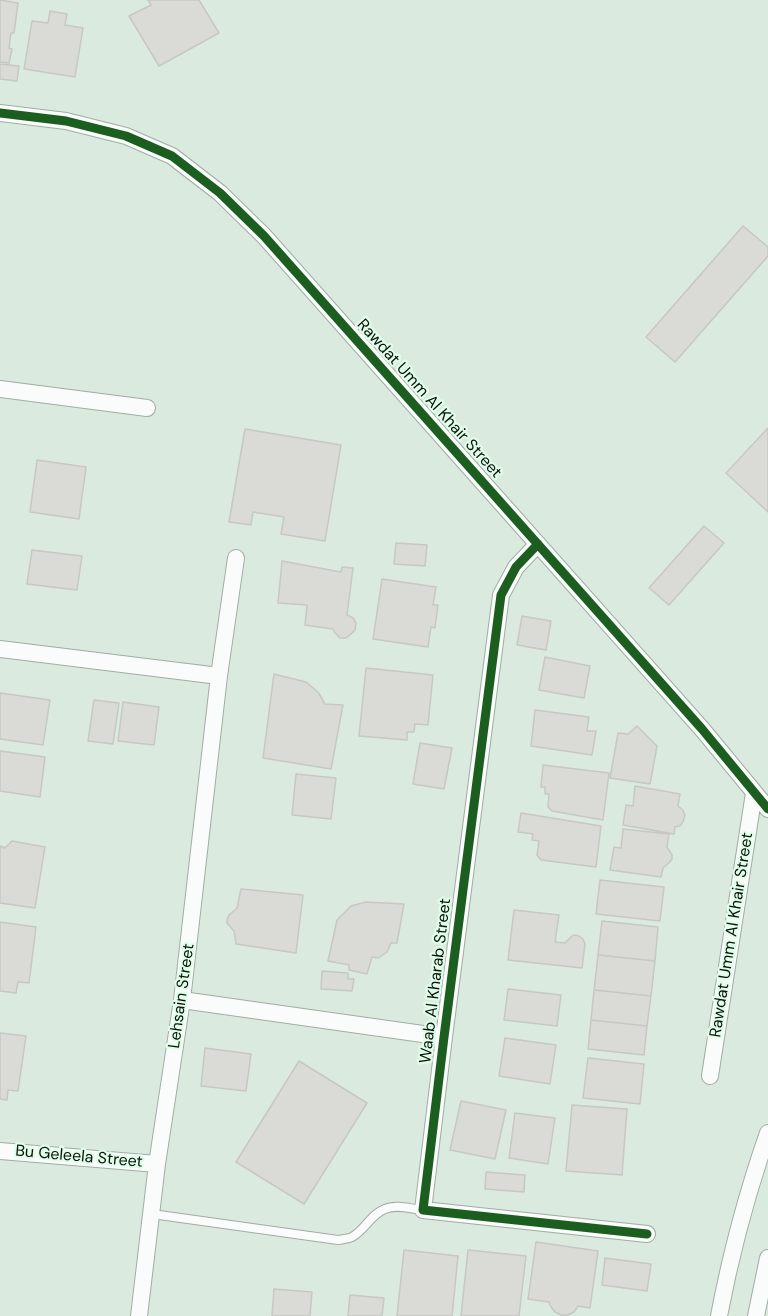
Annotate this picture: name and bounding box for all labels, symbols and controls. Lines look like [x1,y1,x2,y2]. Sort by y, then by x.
street label: Rawdat Umm Al Khair Street [353,316,505,482]
street label: Rawdat Umm Al Khair Street [706,831,758,1039]
street label: Waab Al Kharab Street [416,897,456,1065]
street label: Lehsain Street [165,942,199,1050]
street label: Bu Geleela Street [14,1142,144,1172]

